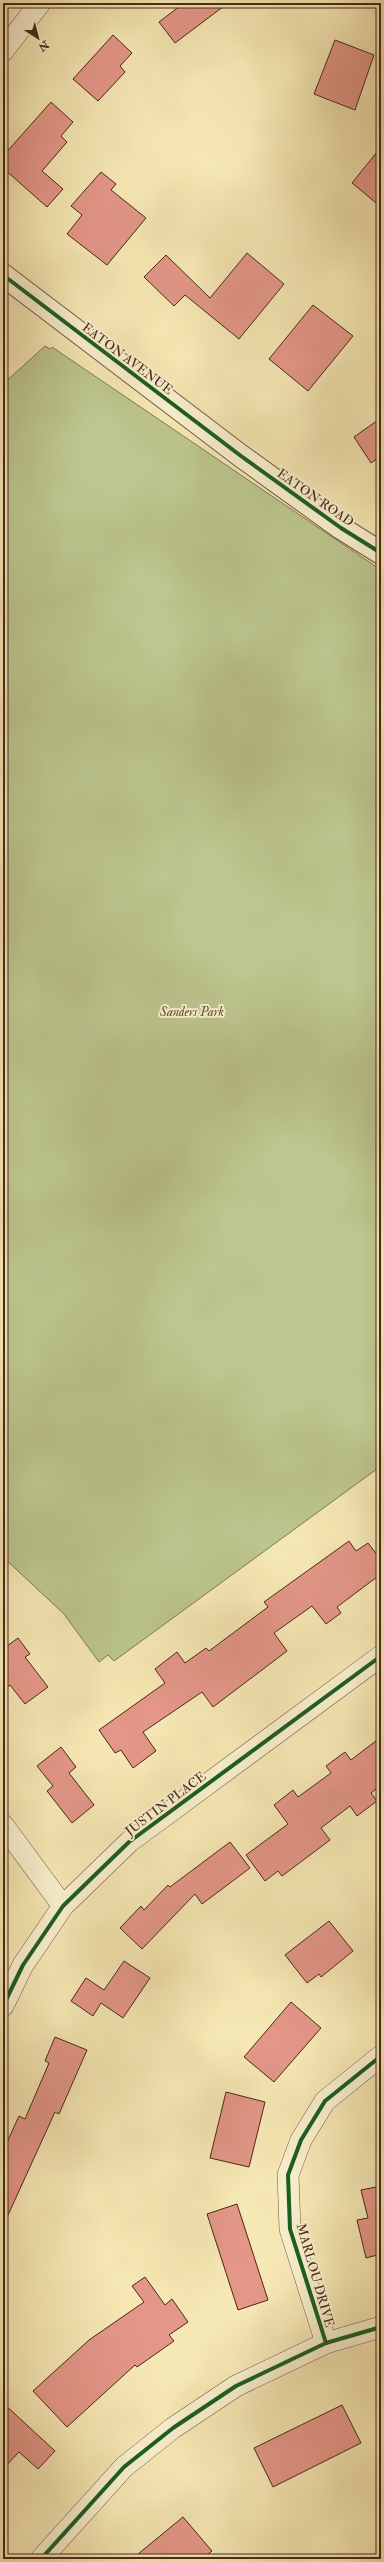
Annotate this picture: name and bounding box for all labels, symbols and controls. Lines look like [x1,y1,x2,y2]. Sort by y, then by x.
north arrow [18,18,58,58]
text: N [35,37,52,55]
street label: EATON AVENUE [79,319,176,398]
street label: EATON ROAD [274,465,357,530]
park label: Sanders Park [159,1004,224,1020]
street label: JUSTIN PLACE [121,1768,209,1840]
street label: MARLOU DRIVE [293,2222,338,2329]

